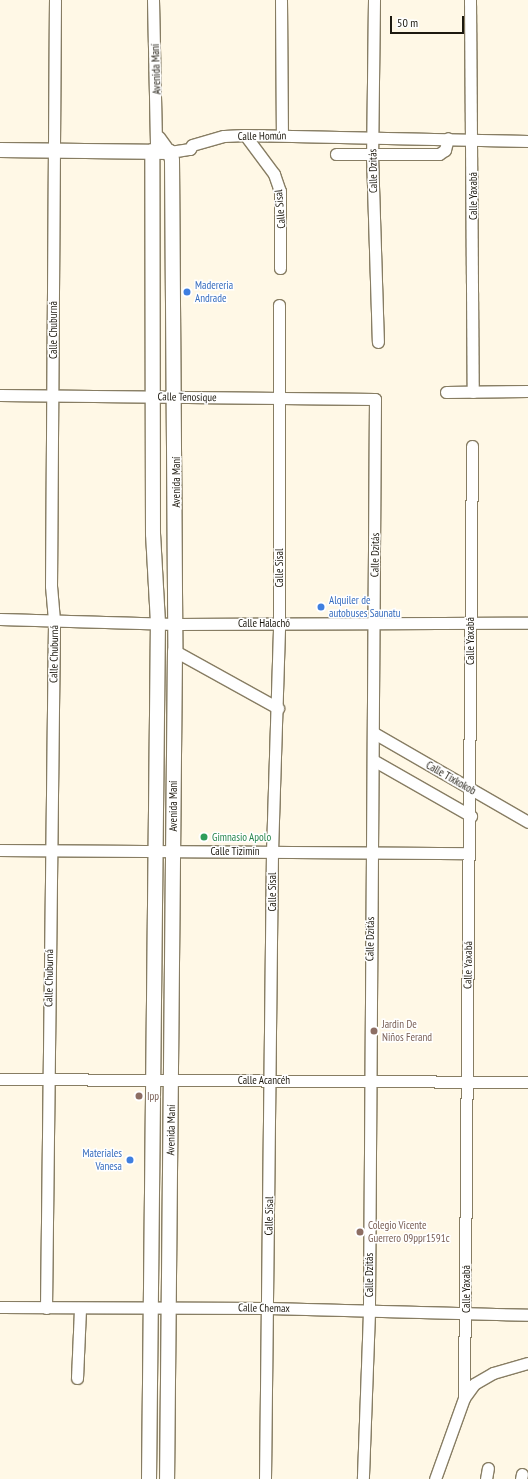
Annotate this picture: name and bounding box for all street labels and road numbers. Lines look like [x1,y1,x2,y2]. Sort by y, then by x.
street label: Avenida Maní [149,43,163,95]
street label: Calle Homún [238,129,286,143]
street label: Calle Dzitás [366,149,380,193]
street label: Calle Yaxabá [466,172,480,220]
street label: Calle Sisal [272,189,288,229]
street label: Calle Chuburná [46,301,60,359]
street label: Calle Tenosique [157,390,217,404]
street label: Avenida Maní [169,456,183,508]
street label: Calle Dzitás [368,533,382,577]
street label: Calle Sisal [272,548,286,588]
street label: Calle Halachó [238,616,290,630]
street label: Calle Yaxabá [463,617,477,665]
street label: Calle Chuburná [47,625,61,683]
street label: Calle Tixkokob [424,758,478,798]
street label: Avenida Maní [166,780,180,832]
street label: Calle Tizimín [210,844,260,858]
street label: Calle Sisal [265,872,279,912]
street label: Calle Dzitás [363,917,377,961]
street label: Calle Yaxabá [461,941,475,989]
street label: Calle Chuburná [42,949,56,1007]
street label: Calle Acancéh [238,1073,290,1087]
street label: Avenida Maní [164,1104,178,1156]
street label: Calle Sisal [262,1196,276,1236]
street label: Calle Dzitás [362,1253,376,1297]
street label: Calle Yaxabá [459,1265,473,1313]
street label: Calle Chemax [238,1301,290,1315]

